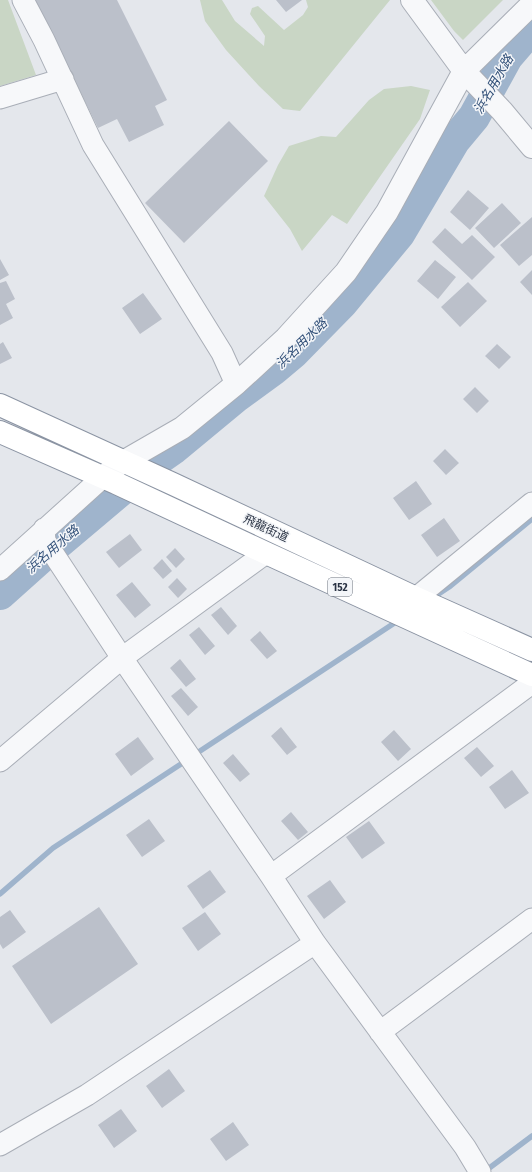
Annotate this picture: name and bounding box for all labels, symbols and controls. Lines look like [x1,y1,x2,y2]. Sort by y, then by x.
water label: 浜名用水路 [471,51,517,116]
water label: 浜名用水路 [273,315,331,371]
street label: 飛龍街道 [241,512,291,544]
water label: 浜名用水路 [23,522,83,576]
road number: 152 [328,578,352,596]

